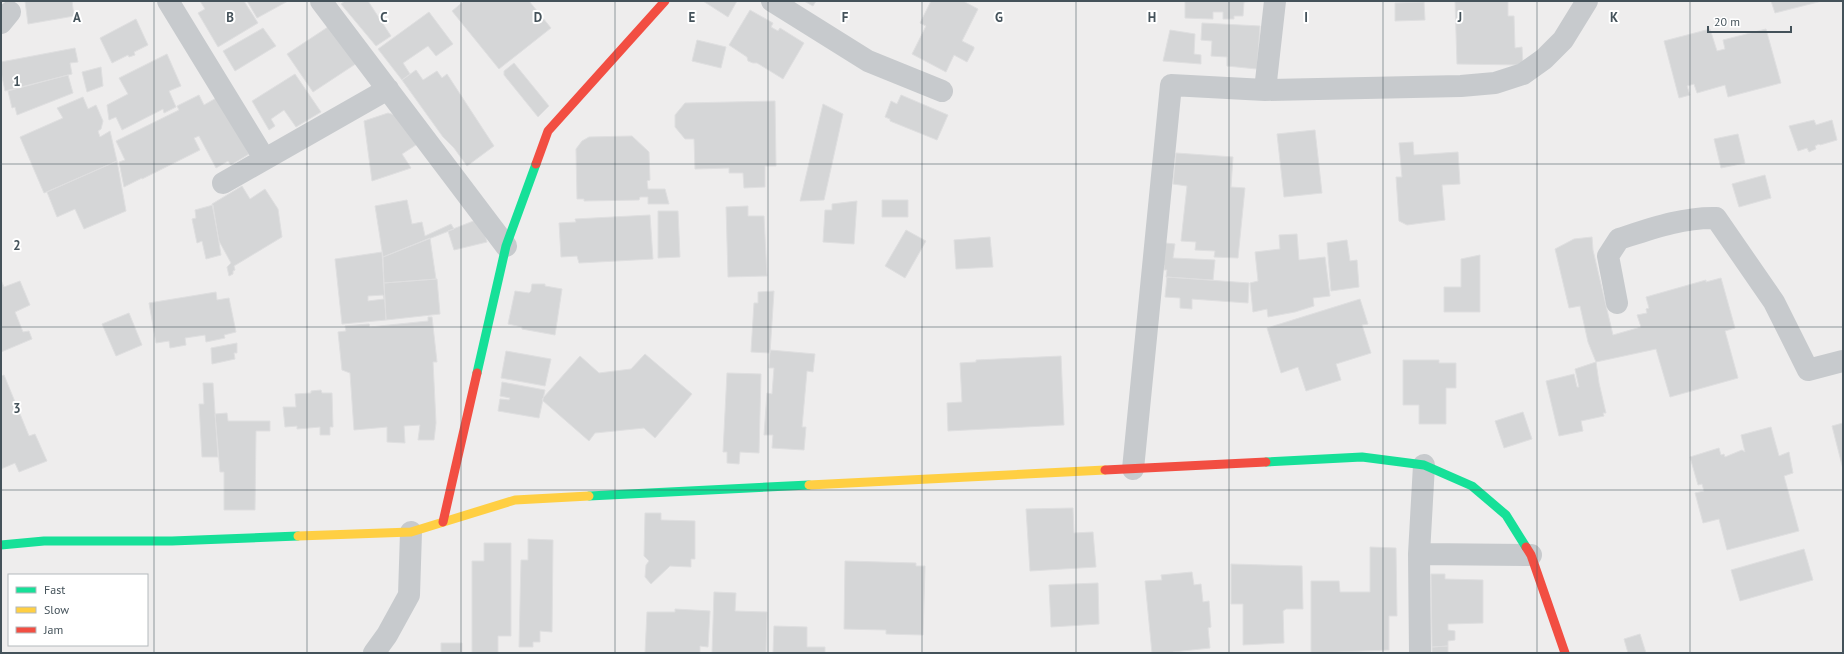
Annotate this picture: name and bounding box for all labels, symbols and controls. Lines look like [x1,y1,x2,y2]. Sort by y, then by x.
scale bar [1708,8,1791,34]
text: A [73,9,81,26]
text: B [226,9,234,26]
text: C [380,9,388,26]
text: D [534,9,542,26]
text: E [689,9,696,26]
text: F [842,9,849,26]
text: G [995,9,1003,26]
text: H [1148,9,1156,26]
text: I [1304,9,1308,26]
text: J [1457,9,1462,26]
text: K [1610,9,1618,26]
text: 20 m [1714,14,1740,29]
text: 1 [13,73,21,90]
text: 2 [13,237,21,254]
text: 3 [13,400,21,417]
legend [8,574,148,646]
text: Fast [44,582,65,597]
text: Slow [44,602,69,617]
text: Jam [43,622,63,637]

